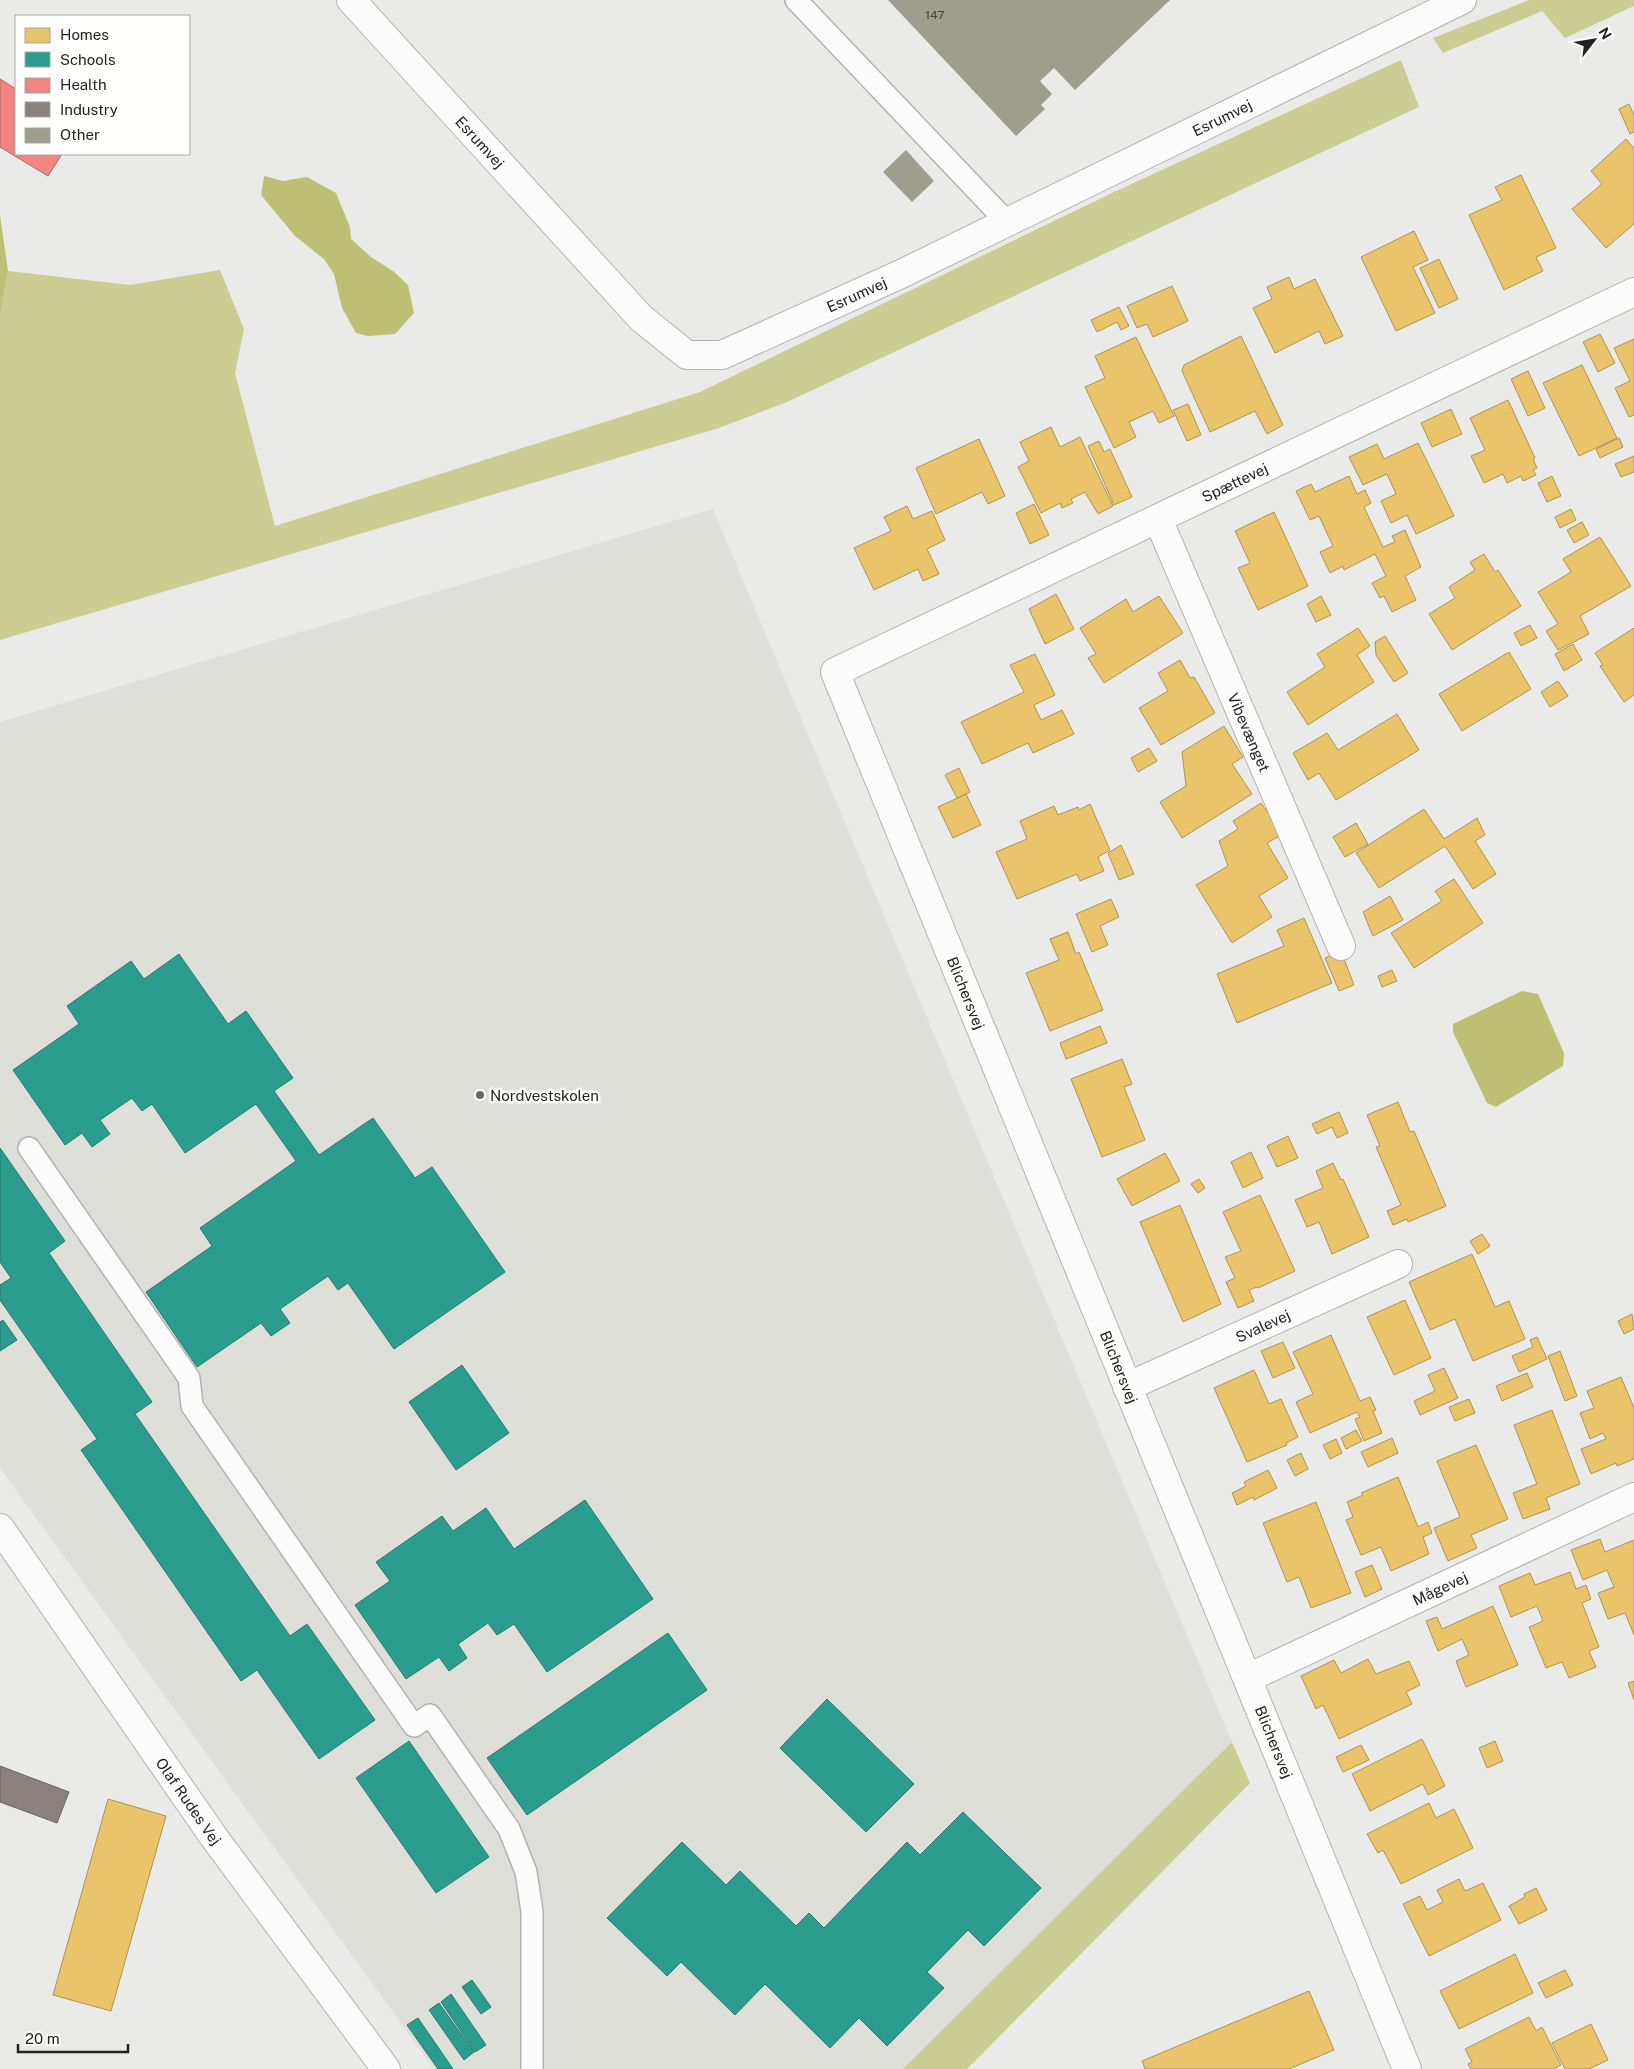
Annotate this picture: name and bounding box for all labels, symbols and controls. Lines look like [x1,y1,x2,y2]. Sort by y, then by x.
house number: 147 [925,8,945,22]
legend [15,15,190,155]
north arrow [1569,15,1619,65]
text: N [1595,24,1615,42]
text: Homes [60,26,109,43]
text: Schools [60,51,116,68]
text: Health [60,76,107,93]
street label: Esrumvej [1189,96,1254,139]
text: Industry [60,101,118,118]
street label: Esrumvej [453,112,508,171]
text: Other [60,126,100,143]
street label: Esrumvej [824,273,889,315]
street label: Spættevej [1199,459,1270,505]
street label: Vibevænget [1225,690,1274,774]
street label: Blichersvej [944,954,988,1032]
place label: Nordvestskolen [490,1087,599,1104]
marker: Nordvestskolen [474,1089,486,1101]
street label: Svalevej [1233,1306,1293,1345]
street label: Blichersvej [1097,1328,1141,1406]
street label: Mågevej [1410,1568,1470,1608]
street label: Blichersvej [1252,1703,1296,1781]
street label: Olaf Rudes Vej [153,1754,225,1848]
scale bar [18,2022,128,2054]
text: 20 m [25,2030,60,2047]

